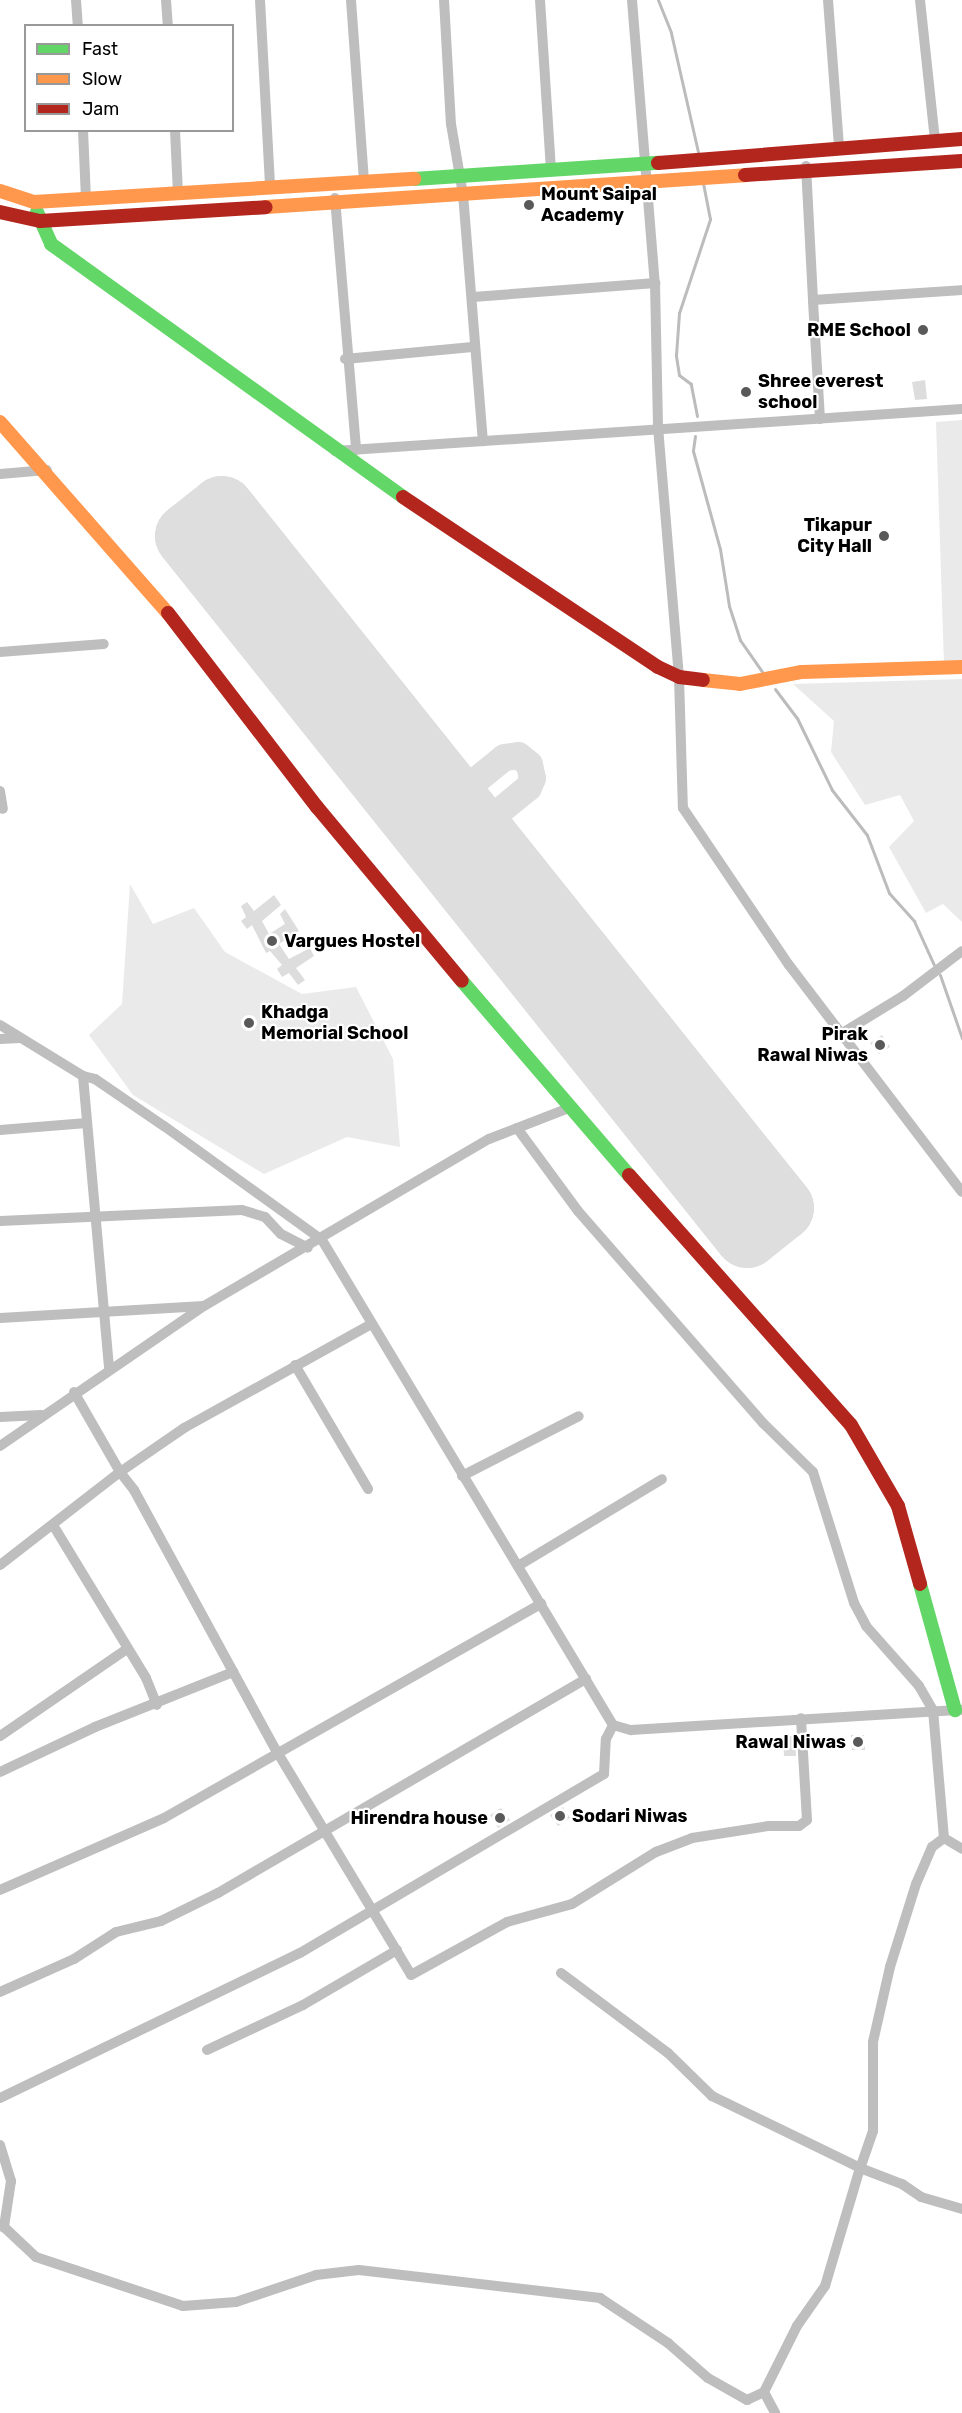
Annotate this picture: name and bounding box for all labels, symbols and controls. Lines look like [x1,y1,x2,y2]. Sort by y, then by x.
legend [24,24,234,132]
text: Fast [82,38,118,60]
text: Slow [82,68,122,90]
text: Jam [82,98,119,120]
place label: Mount Saipal Academy [541,184,657,226]
marker: Mount Saipal Academy [522,198,536,212]
place label: RME School [807,319,911,341]
marker: RME School [916,323,930,337]
place label: Shree everest school [758,371,883,413]
marker: Shree everest school [739,385,753,399]
place label: Tikapur City Hall [797,515,872,558]
marker: Tikapur City Hall [877,529,891,543]
place label: Vargues Hostel [284,930,420,952]
marker: Vargues Hostel [265,934,279,948]
place label: Khadga Memorial School [261,1002,408,1044]
marker: Khadga Memorial School [242,1016,256,1030]
place label: Pirak Rawal Niwas [757,1024,868,1066]
marker: Pirak Rawal Niwas [873,1038,887,1052]
place label: Rawal Niwas [735,1731,846,1753]
marker: Rawal Niwas [851,1735,865,1749]
place label: Sodari Niwas [572,1805,687,1827]
place label: Hirendra house [350,1807,488,1829]
marker: Sodari Niwas [553,1809,567,1823]
marker: Hirendra house [493,1811,507,1825]

